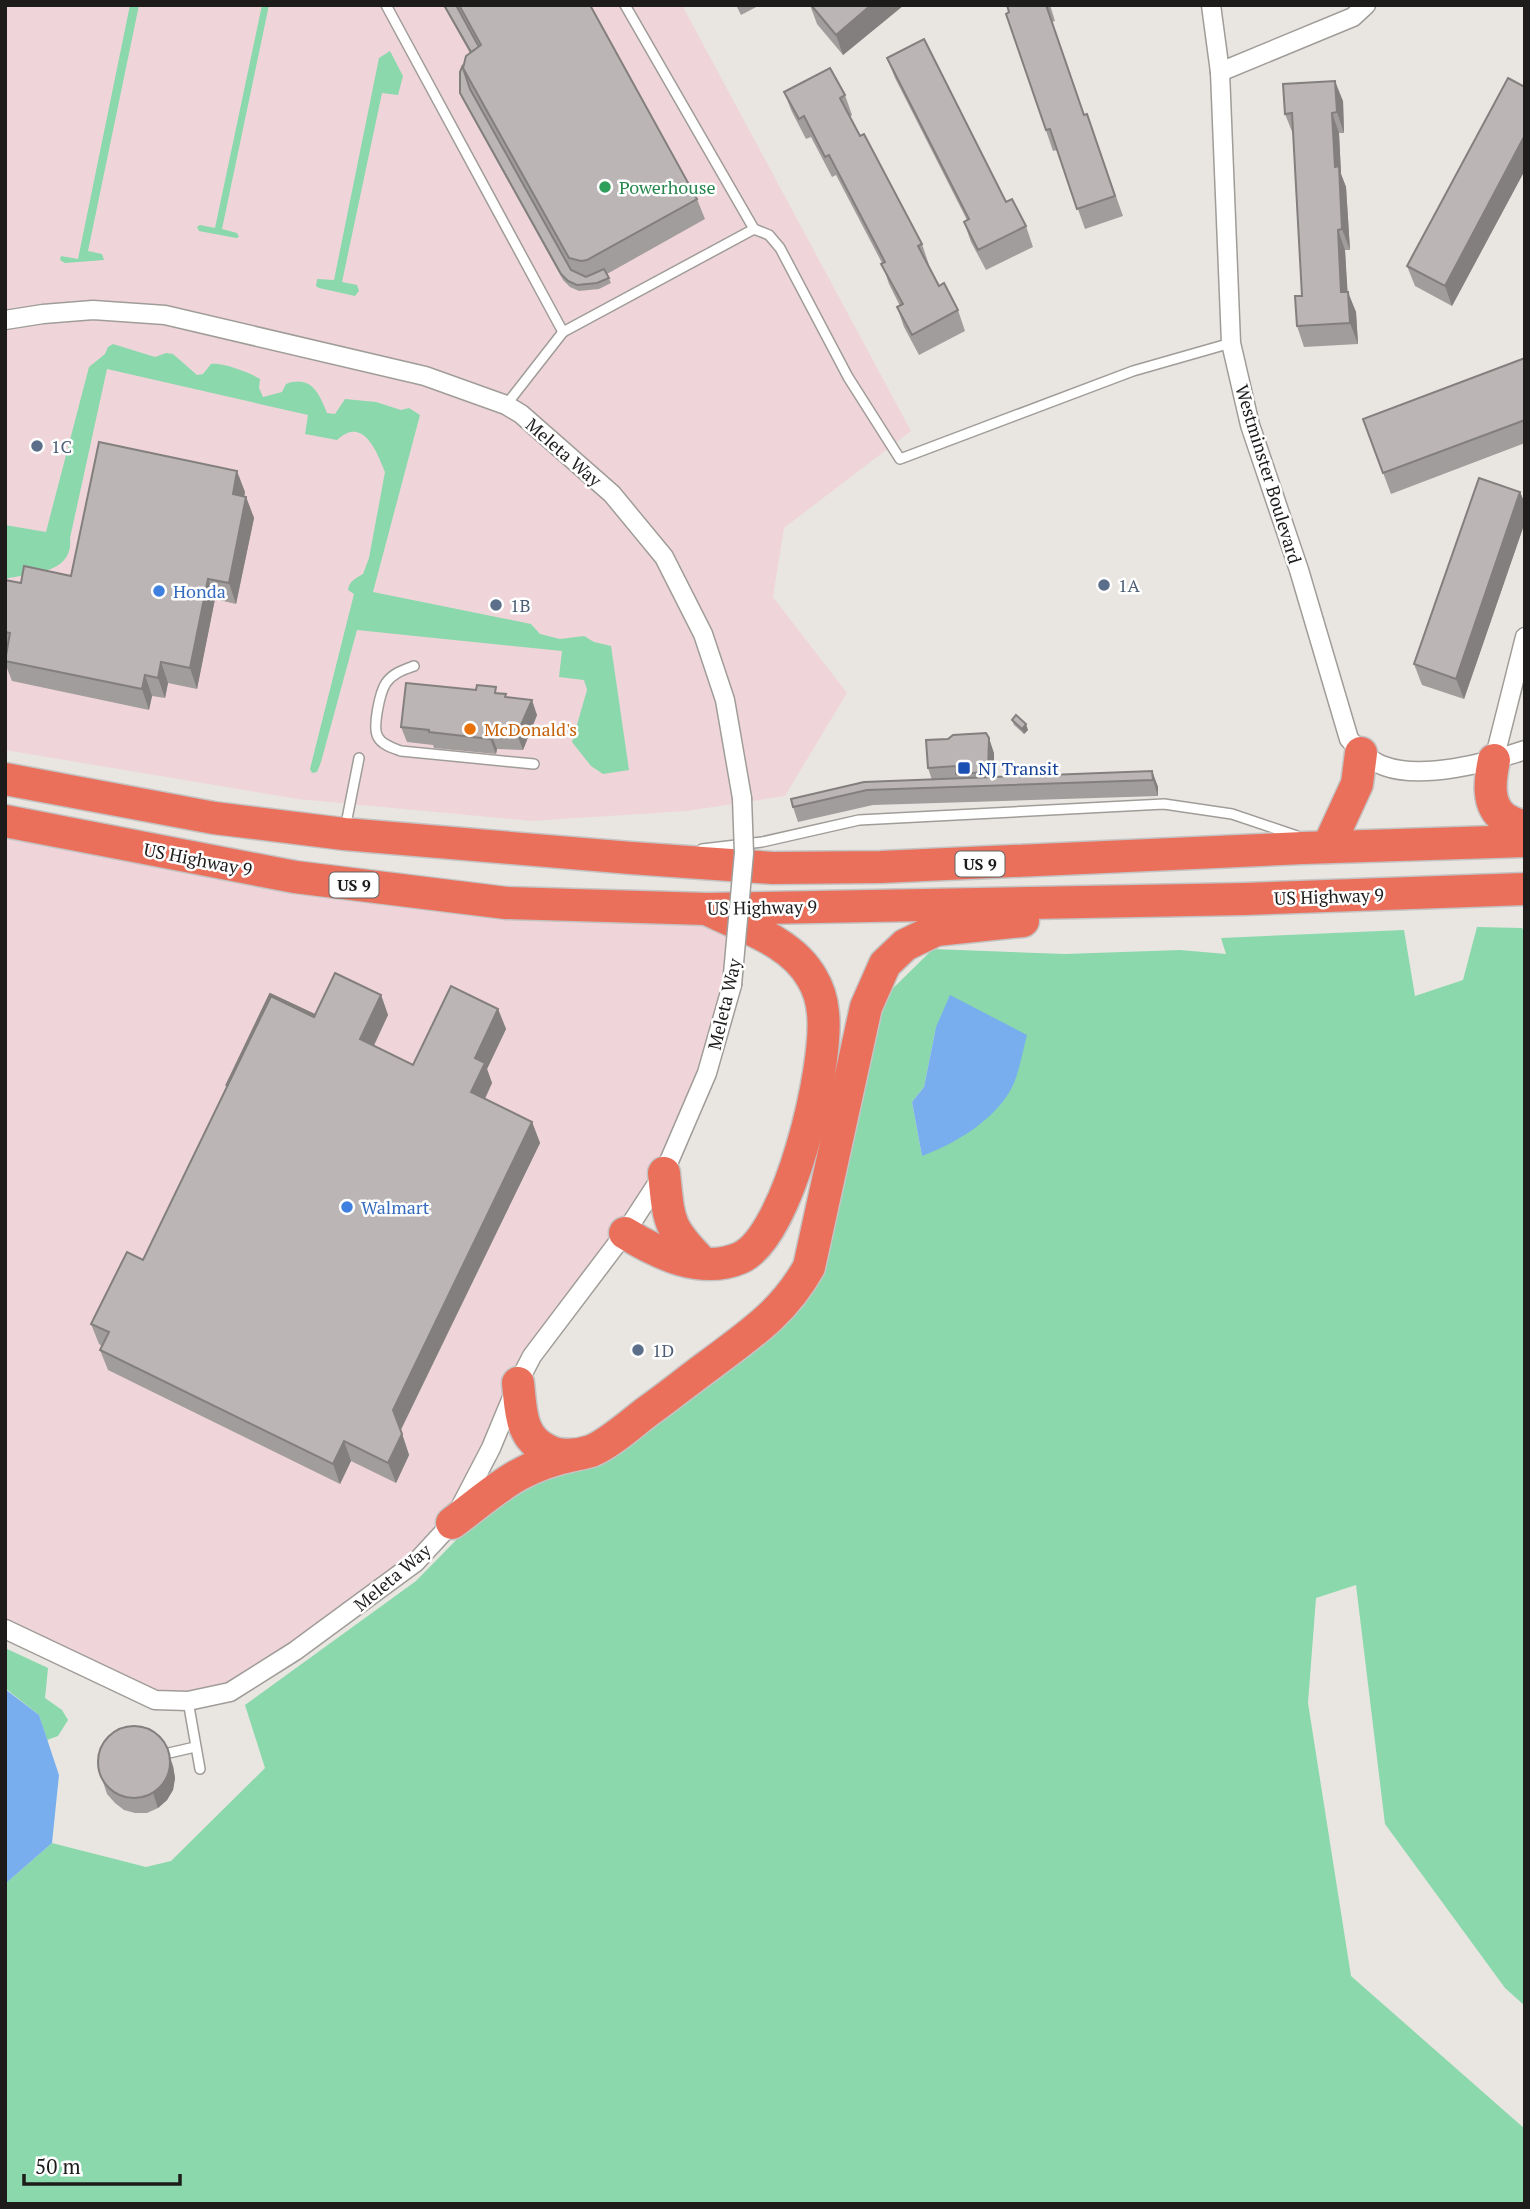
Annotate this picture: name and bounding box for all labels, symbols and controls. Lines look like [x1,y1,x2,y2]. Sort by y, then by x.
place label: Powerhouse [619,175,715,199]
marker: Powerhouse [597,179,613,195]
street label: Westminster Boulevard [1230,381,1308,567]
street label: Meleta Way [521,412,608,492]
place label: 1C [51,434,72,458]
marker: 1C [29,438,45,454]
place label: 1A [1118,573,1141,597]
marker: 1A [1096,577,1112,593]
place label: Honda [173,579,226,603]
marker: Honda [151,583,167,599]
place label: 1B [510,593,531,617]
marker: 1B [488,597,504,613]
place label: McDonald's [484,717,577,741]
marker: McDonald's [462,721,478,737]
place label: NJ Transit [978,756,1059,780]
marker: NJ Transit [956,760,972,776]
street label: US Highway 9 [142,837,254,881]
road number: US 9 [956,852,1004,876]
road number: US 9 [330,872,378,898]
street label: US Highway 9 [1274,882,1384,910]
street label: US Highway 9 [707,894,817,920]
street label: Meleta Way [702,955,746,1052]
place label: Walmart [361,1195,430,1219]
marker: Walmart [339,1199,355,1215]
place label: 1D [652,1338,674,1362]
marker: 1D [630,1342,646,1358]
street label: Meleta Way [349,1537,436,1616]
scale bar [24,2142,180,2186]
text: 50 m [35,2152,81,2180]

